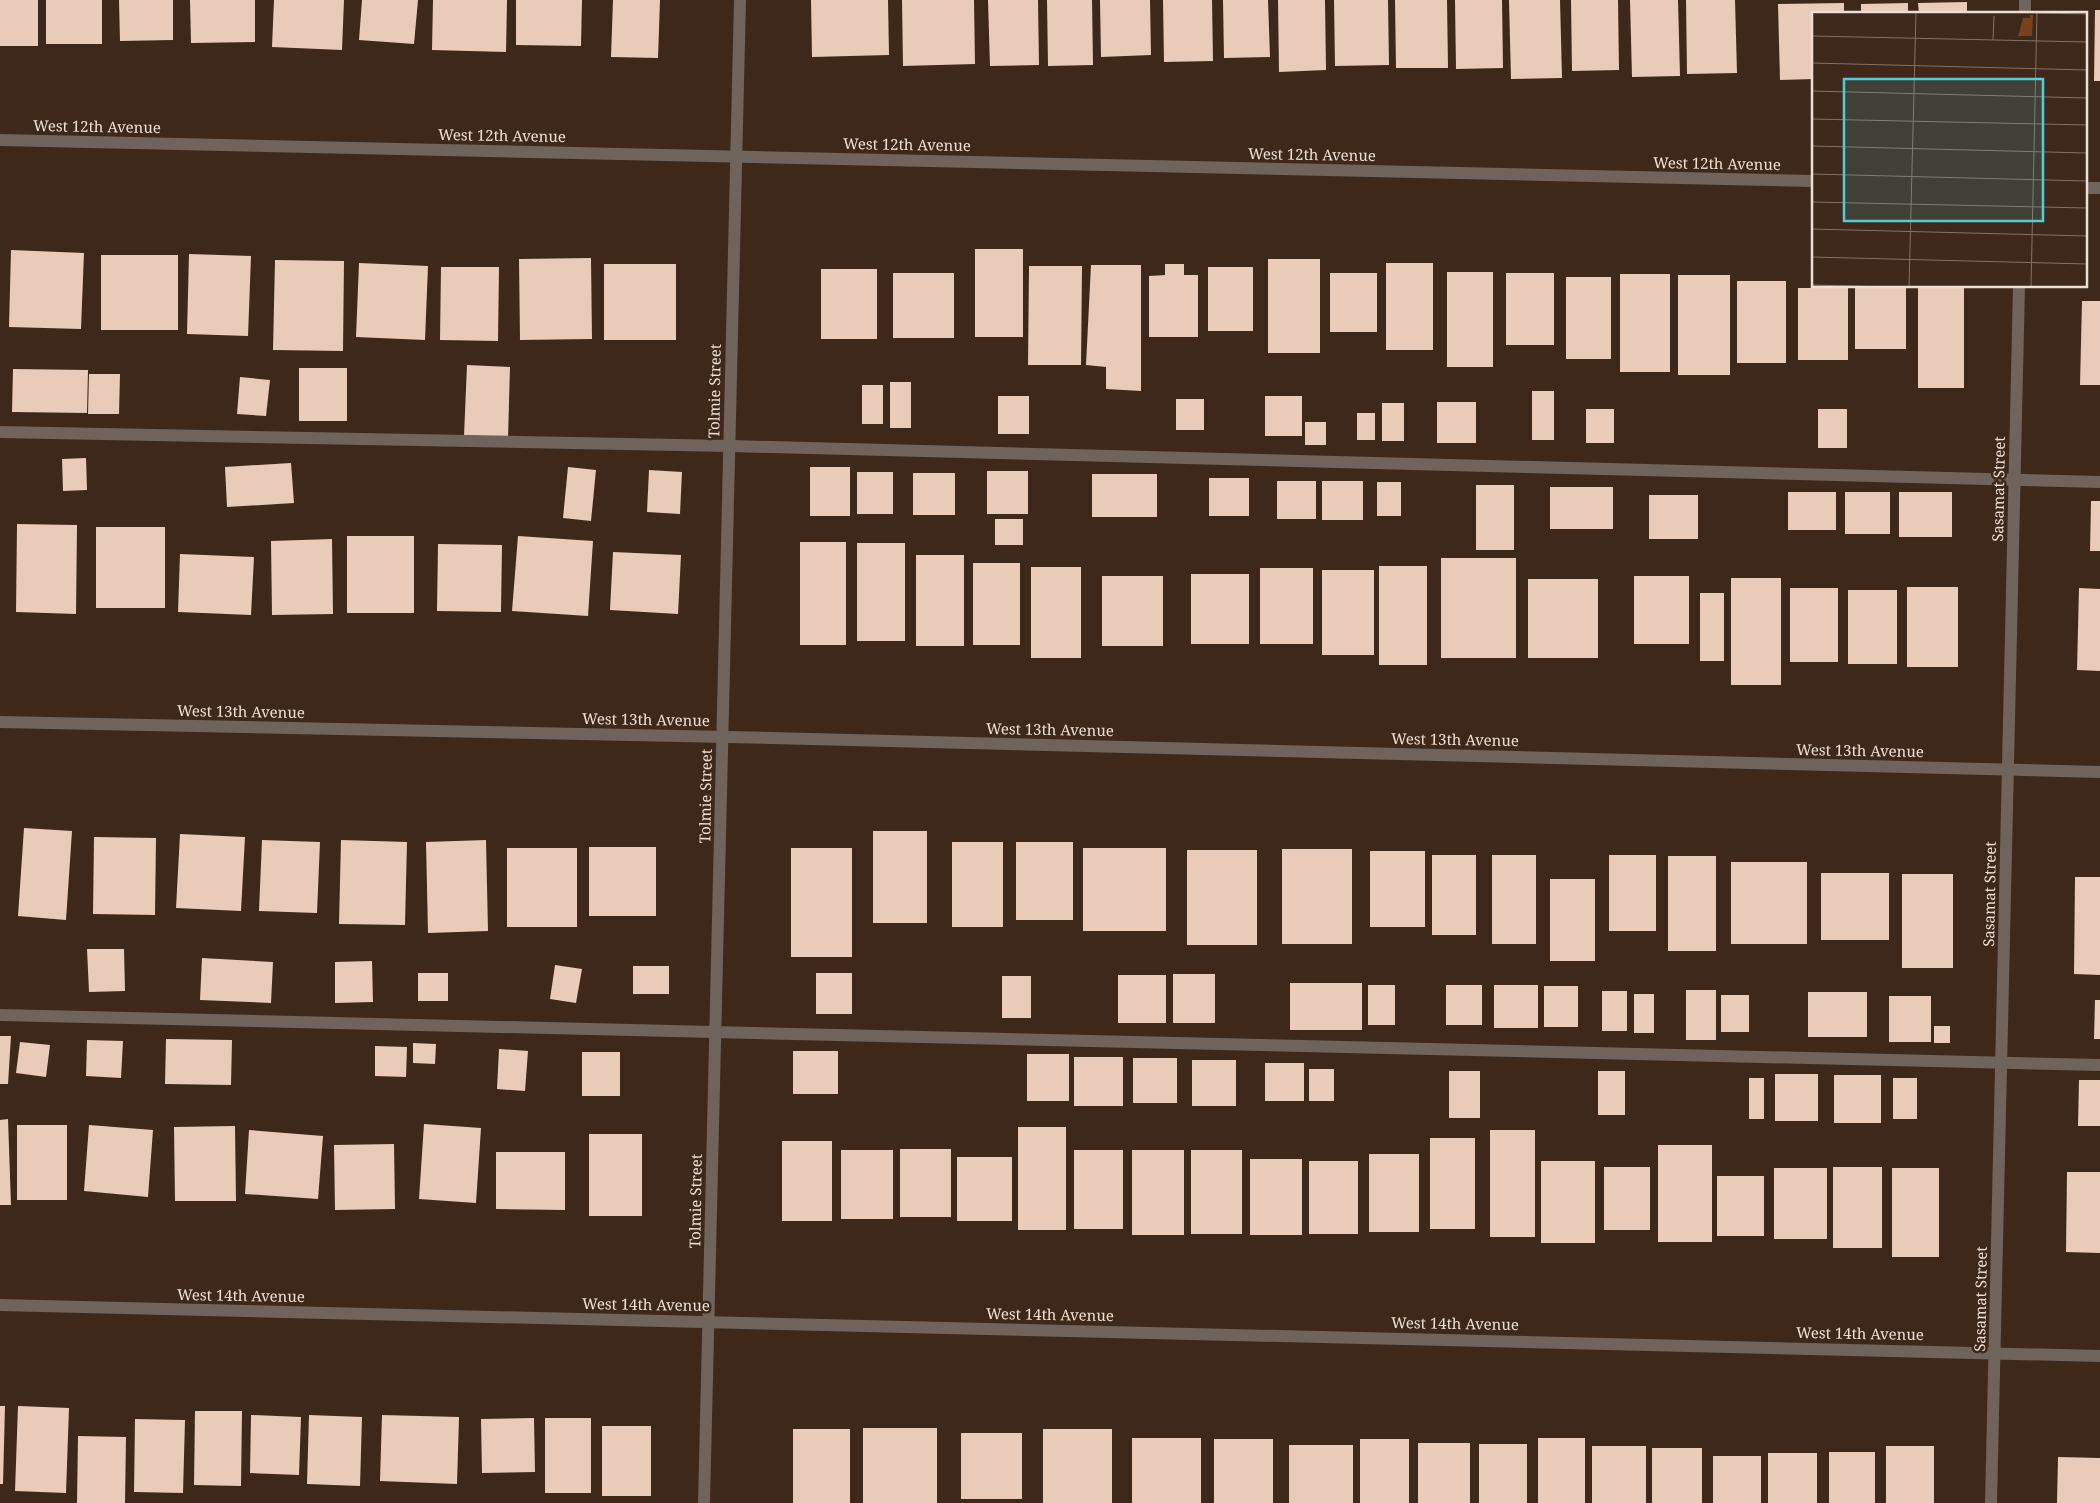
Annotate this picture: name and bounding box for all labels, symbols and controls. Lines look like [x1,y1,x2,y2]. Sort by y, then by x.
inset map [1812,12,2088,288]
street label: West 12th Avenue [33,115,161,137]
street label: West 12th Avenue [438,124,566,146]
street label: West 12th Avenue [843,133,971,155]
street label: West 12th Avenue [1248,143,1376,165]
street label: West 12th Avenue [1653,152,1781,174]
street label: Tolmie Street [703,344,725,438]
street label: Sasamat Street [1987,436,2009,542]
street label: West 13th Avenue [177,700,305,722]
street label: West 13th Avenue [582,708,710,730]
street label: West 13th Avenue [986,718,1114,740]
street label: West 13th Avenue [1391,728,1519,750]
street label: West 13th Avenue [1796,739,1924,761]
street label: Tolmie Street [694,749,716,843]
street label: Sasamat Street [1978,841,2000,947]
street label: Tolmie Street [684,1154,706,1248]
street label: Sasamat Street [1969,1246,1991,1352]
street label: West 14th Avenue [177,1284,305,1306]
street label: West 14th Avenue [582,1293,710,1315]
street label: West 14th Avenue [986,1303,1114,1325]
street label: West 14th Avenue [1391,1312,1519,1334]
street label: West 14th Avenue [1796,1322,1924,1344]

